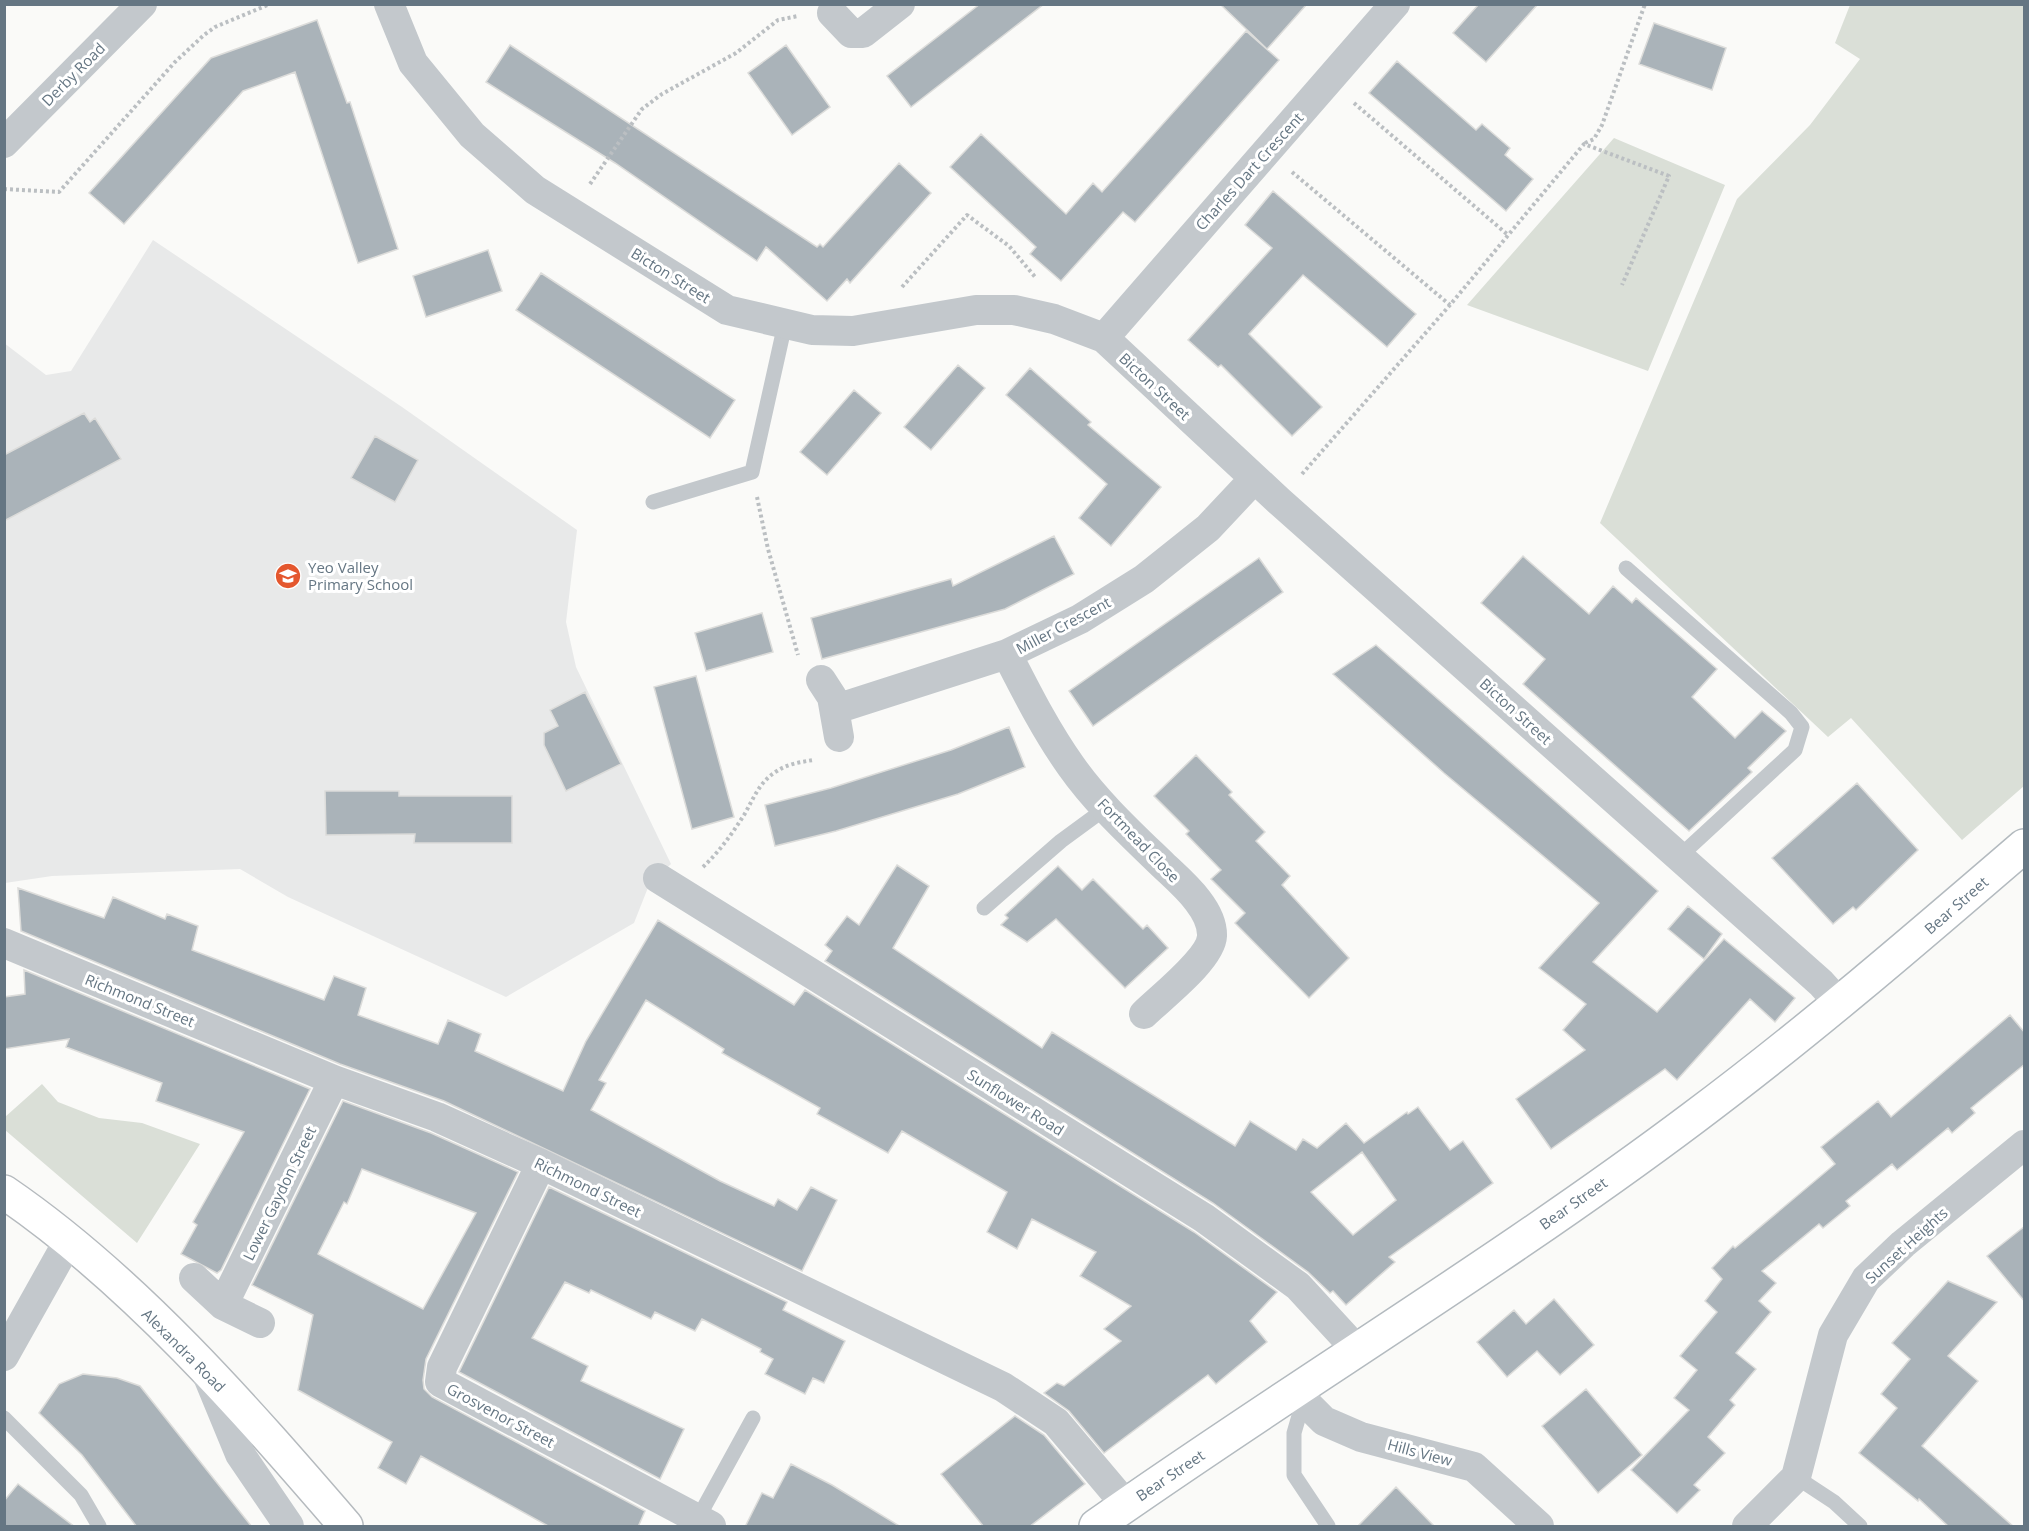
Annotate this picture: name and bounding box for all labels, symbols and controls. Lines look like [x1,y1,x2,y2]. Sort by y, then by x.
street label: Derby Road [37,38,109,110]
street label: Charles Dart Crescent [1191,108,1307,234]
street label: Bicton Street [628,243,714,307]
street label: Bicton Street [1115,348,1195,424]
place label: Yeo Valley Primary School [308,557,413,594]
school or university icon: Yeo Valley Primary School [273,561,303,591]
street label: Miller Crescent [1012,592,1114,658]
street label: Bicton Street [1476,673,1556,749]
street label: Fortmead Close [1094,794,1184,886]
street label: Bear Street [1920,872,1992,938]
street label: Richmond Street [82,969,198,1031]
street label: Sunflower Road [964,1064,1068,1140]
street label: Lower Gaydon Street [238,1123,320,1263]
street label: Richmond Street [531,1152,645,1222]
street label: Bear Street [1535,1172,1611,1234]
street label: Sunset Heights [1860,1203,1952,1287]
street label: Alexandra Road [138,1304,230,1396]
street label: Grosvenor Street [444,1378,558,1452]
street label: Hills View [1385,1434,1455,1470]
street label: Bear Street [1132,1445,1208,1505]

